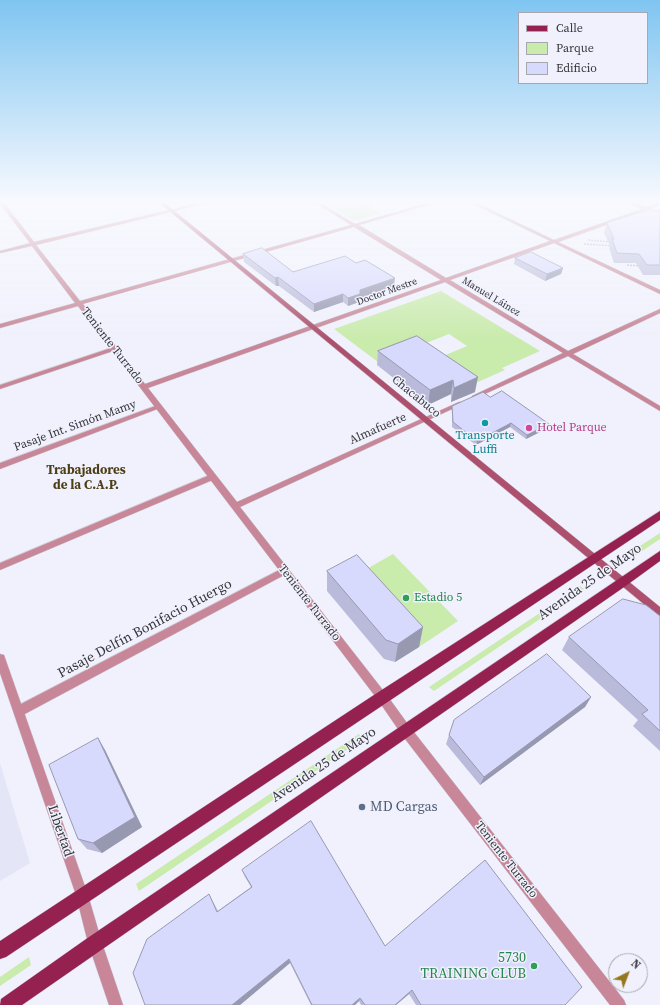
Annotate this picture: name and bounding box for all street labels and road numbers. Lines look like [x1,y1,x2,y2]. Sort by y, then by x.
street label: Manuel Láinez [460,275,522,319]
street label: Doctor Mestre [355,276,419,308]
street label: Teniente Turrado [78,305,146,387]
street label: Chacabuco [389,373,443,421]
street label: Pasaje Int. Simón Mamy [12,397,138,455]
street label: Almafuerte [347,410,409,448]
street label: Avenida 25 de Mayo [535,540,645,624]
street label: Teniente Turrado [275,562,343,644]
street label: Pasaje Delfín Bonifacio Huergo [55,576,235,682]
street label: Avenida 25 de Mayo [268,724,380,806]
street label: Libertad [43,803,77,859]
street label: Teniente Turrado [472,819,540,901]

